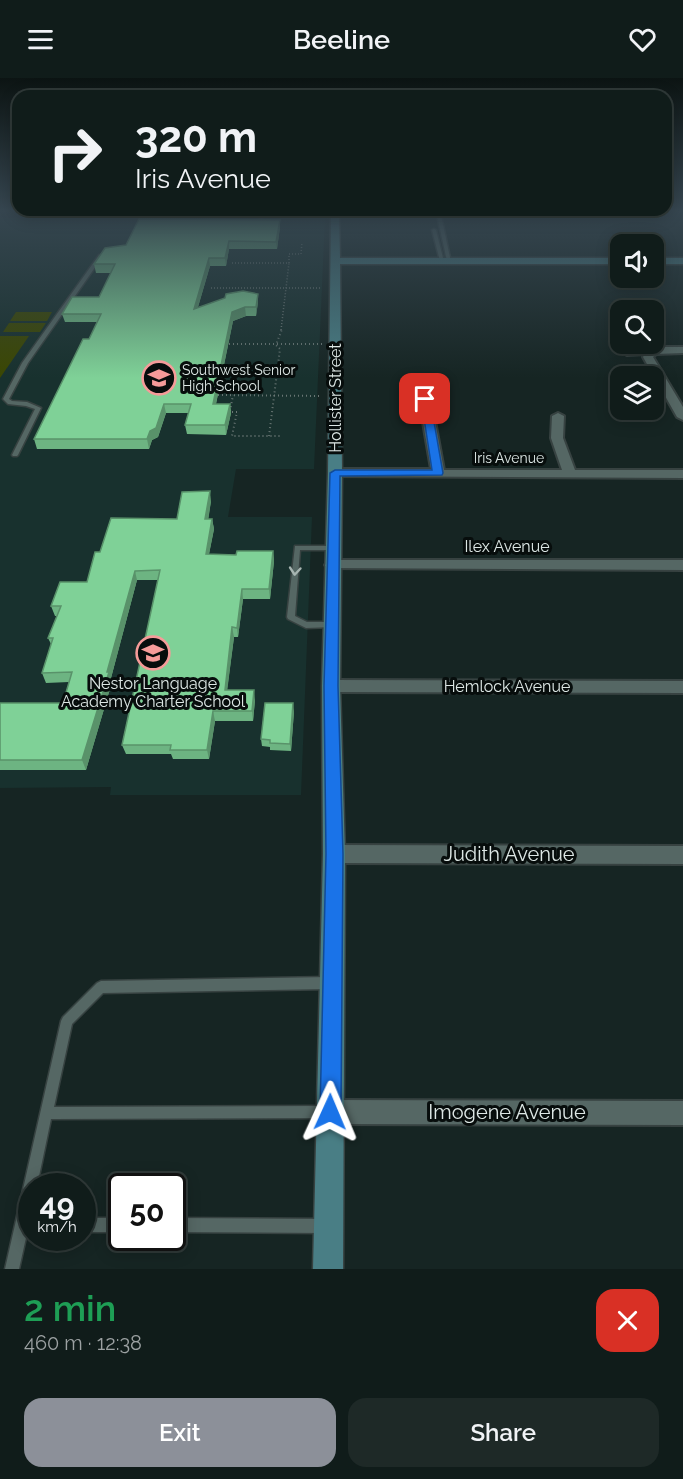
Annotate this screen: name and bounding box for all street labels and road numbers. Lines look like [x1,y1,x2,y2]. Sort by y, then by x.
street label: Hollister Street [326,343,345,453]
street label: Iris Avenue [474,450,544,466]
street label: Ilex Avenue [464,537,550,556]
street label: Hemlock Avenue [444,677,570,696]
street label: Judith Avenue [443,842,575,866]
street label: Imogene Avenue [428,1100,586,1124]

